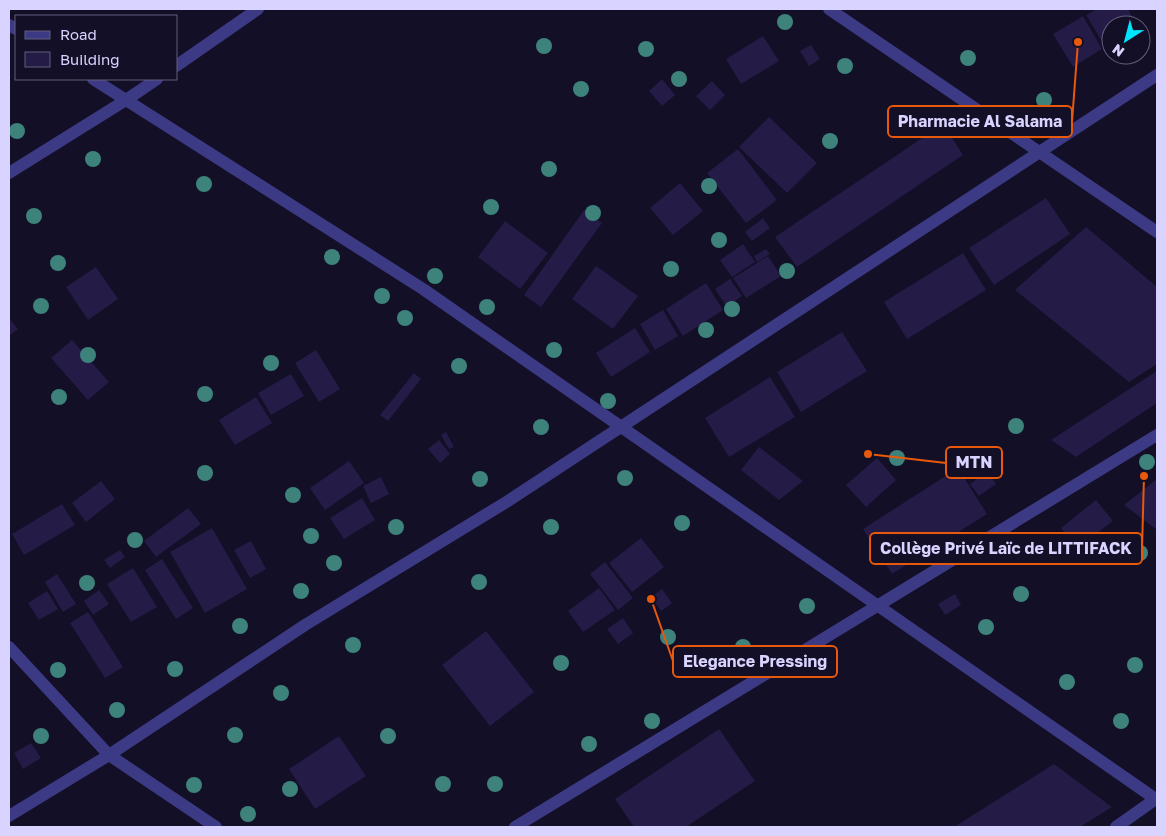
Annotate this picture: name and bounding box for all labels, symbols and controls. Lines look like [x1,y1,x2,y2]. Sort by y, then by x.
legend [15,15,178,80]
north arrow [1101,15,1151,65]
text: Road [60,25,97,43]
text: N [1109,41,1127,61]
text: Building [60,50,120,68]
callout: Pharmacie Al Salama [888,106,1072,137]
text: Pharmacie Al Salama [898,111,1062,131]
callout: MTN [946,447,1002,478]
text: MTN [956,452,992,472]
callout: Collège Privé Laïc de LITTIFACK [870,533,1142,564]
text: Collège Privé Laïc de LITTIFACK [880,538,1132,558]
callout: Elegance Pressing [673,646,837,677]
text: Elegance Pressing [683,651,827,671]

